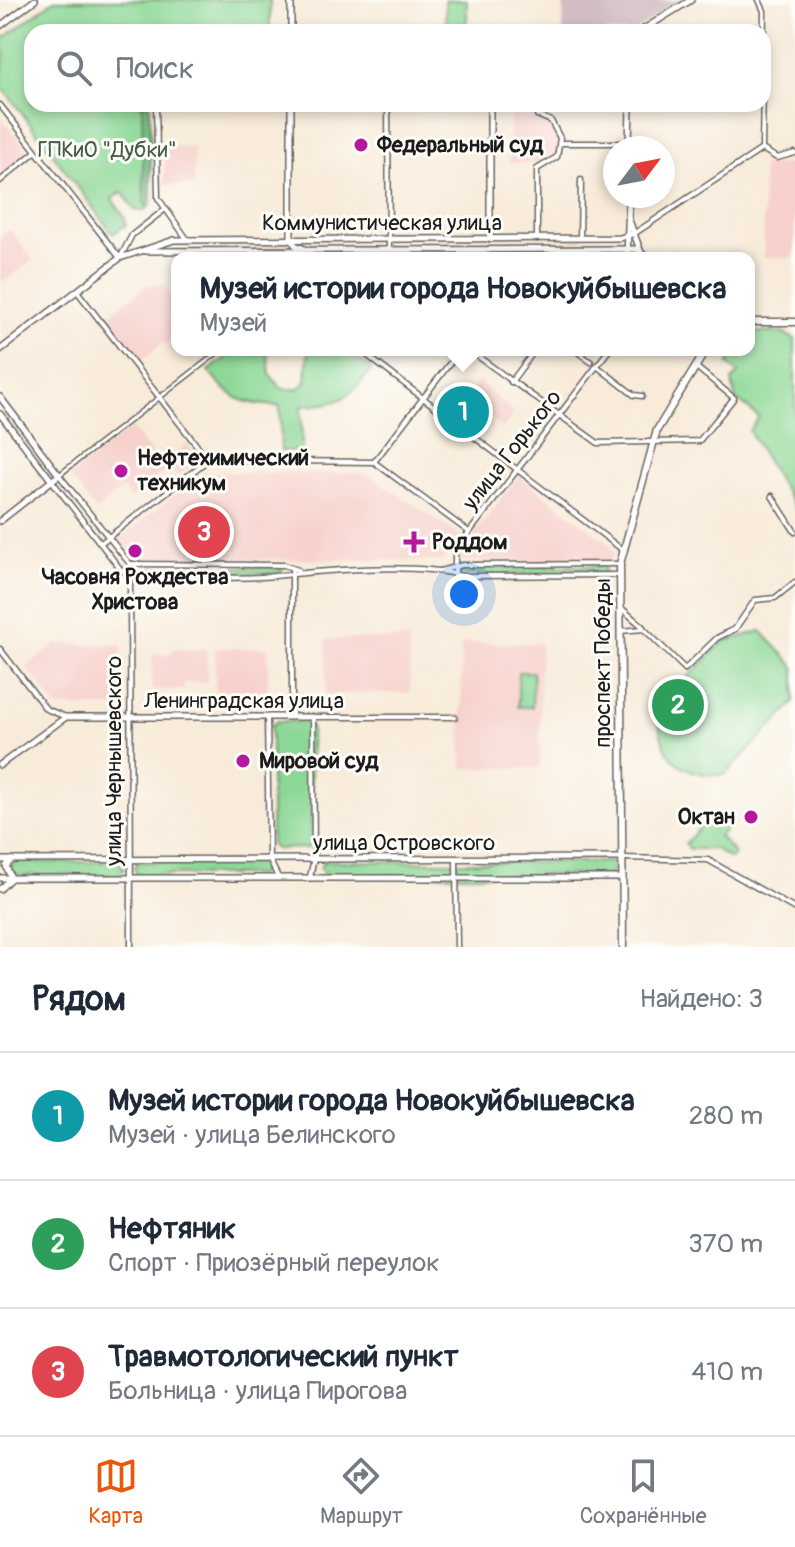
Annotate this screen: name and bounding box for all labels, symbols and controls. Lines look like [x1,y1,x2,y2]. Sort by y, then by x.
search box [24,24,771,112]
icon: search [52,46,96,90]
text: Поиск [116,50,194,87]
place label: Федеральный суд [376,131,544,159]
park label: ГПКиО "Дубки" [37,136,177,164]
marker: Федеральный суд [352,136,370,154]
north arrow [603,136,675,208]
street label: Коммунистическая улица [262,209,502,237]
popup [171,252,755,356]
text: Музей истории города Новокуйбышевска [200,270,726,307]
text: Музей [200,307,267,339]
pin: 1 [437,382,489,442]
street label: улица Горького [456,384,568,517]
place label: Нефтехимический техникум [137,444,309,497]
marker: Нефтехимический техникум [112,462,130,480]
pin: 3 [178,502,230,562]
place label: Роддом [432,528,507,556]
marker: Роддом [403,531,425,553]
marker: Часовня Рождества Христова [126,542,144,560]
place label: Часовня Рождества Христова [41,563,229,616]
your location [444,574,484,614]
street label: проспект Победы [589,578,617,748]
street label: улица Чернышевского [100,656,128,867]
pin: 2 [652,675,704,735]
street label: Ленинградская улица [143,687,344,715]
place label: Мировой суд [259,747,379,775]
marker: Мировой суд [234,752,252,770]
place label: Октан [677,803,735,831]
marker: Октан [742,808,760,826]
street label: улица Островского [312,829,495,857]
text: Рядом [32,978,126,1021]
text: Найдено: 3 [640,983,763,1015]
text: Музей истории города Новокуйбышевска [108,1082,635,1119]
text: 1 [53,1100,63,1132]
text: 280 m [689,1100,763,1132]
text: Музей · улица Белинского [108,1119,396,1151]
text: Нефтяник [108,1210,236,1247]
text: 2 [51,1228,65,1260]
text: 370 m [688,1228,763,1260]
text: Спорт · Приозёрный переулок [108,1247,440,1279]
text: Травмотологический пункт [108,1338,459,1375]
text: 3 [51,1356,65,1388]
text: 410 m [691,1356,763,1388]
text: Больница · улица Пирогова [108,1375,407,1407]
tab: Карта [88,1454,143,1530]
tab: Маршрут [320,1454,403,1530]
tab: Сохранённые [580,1454,707,1530]

